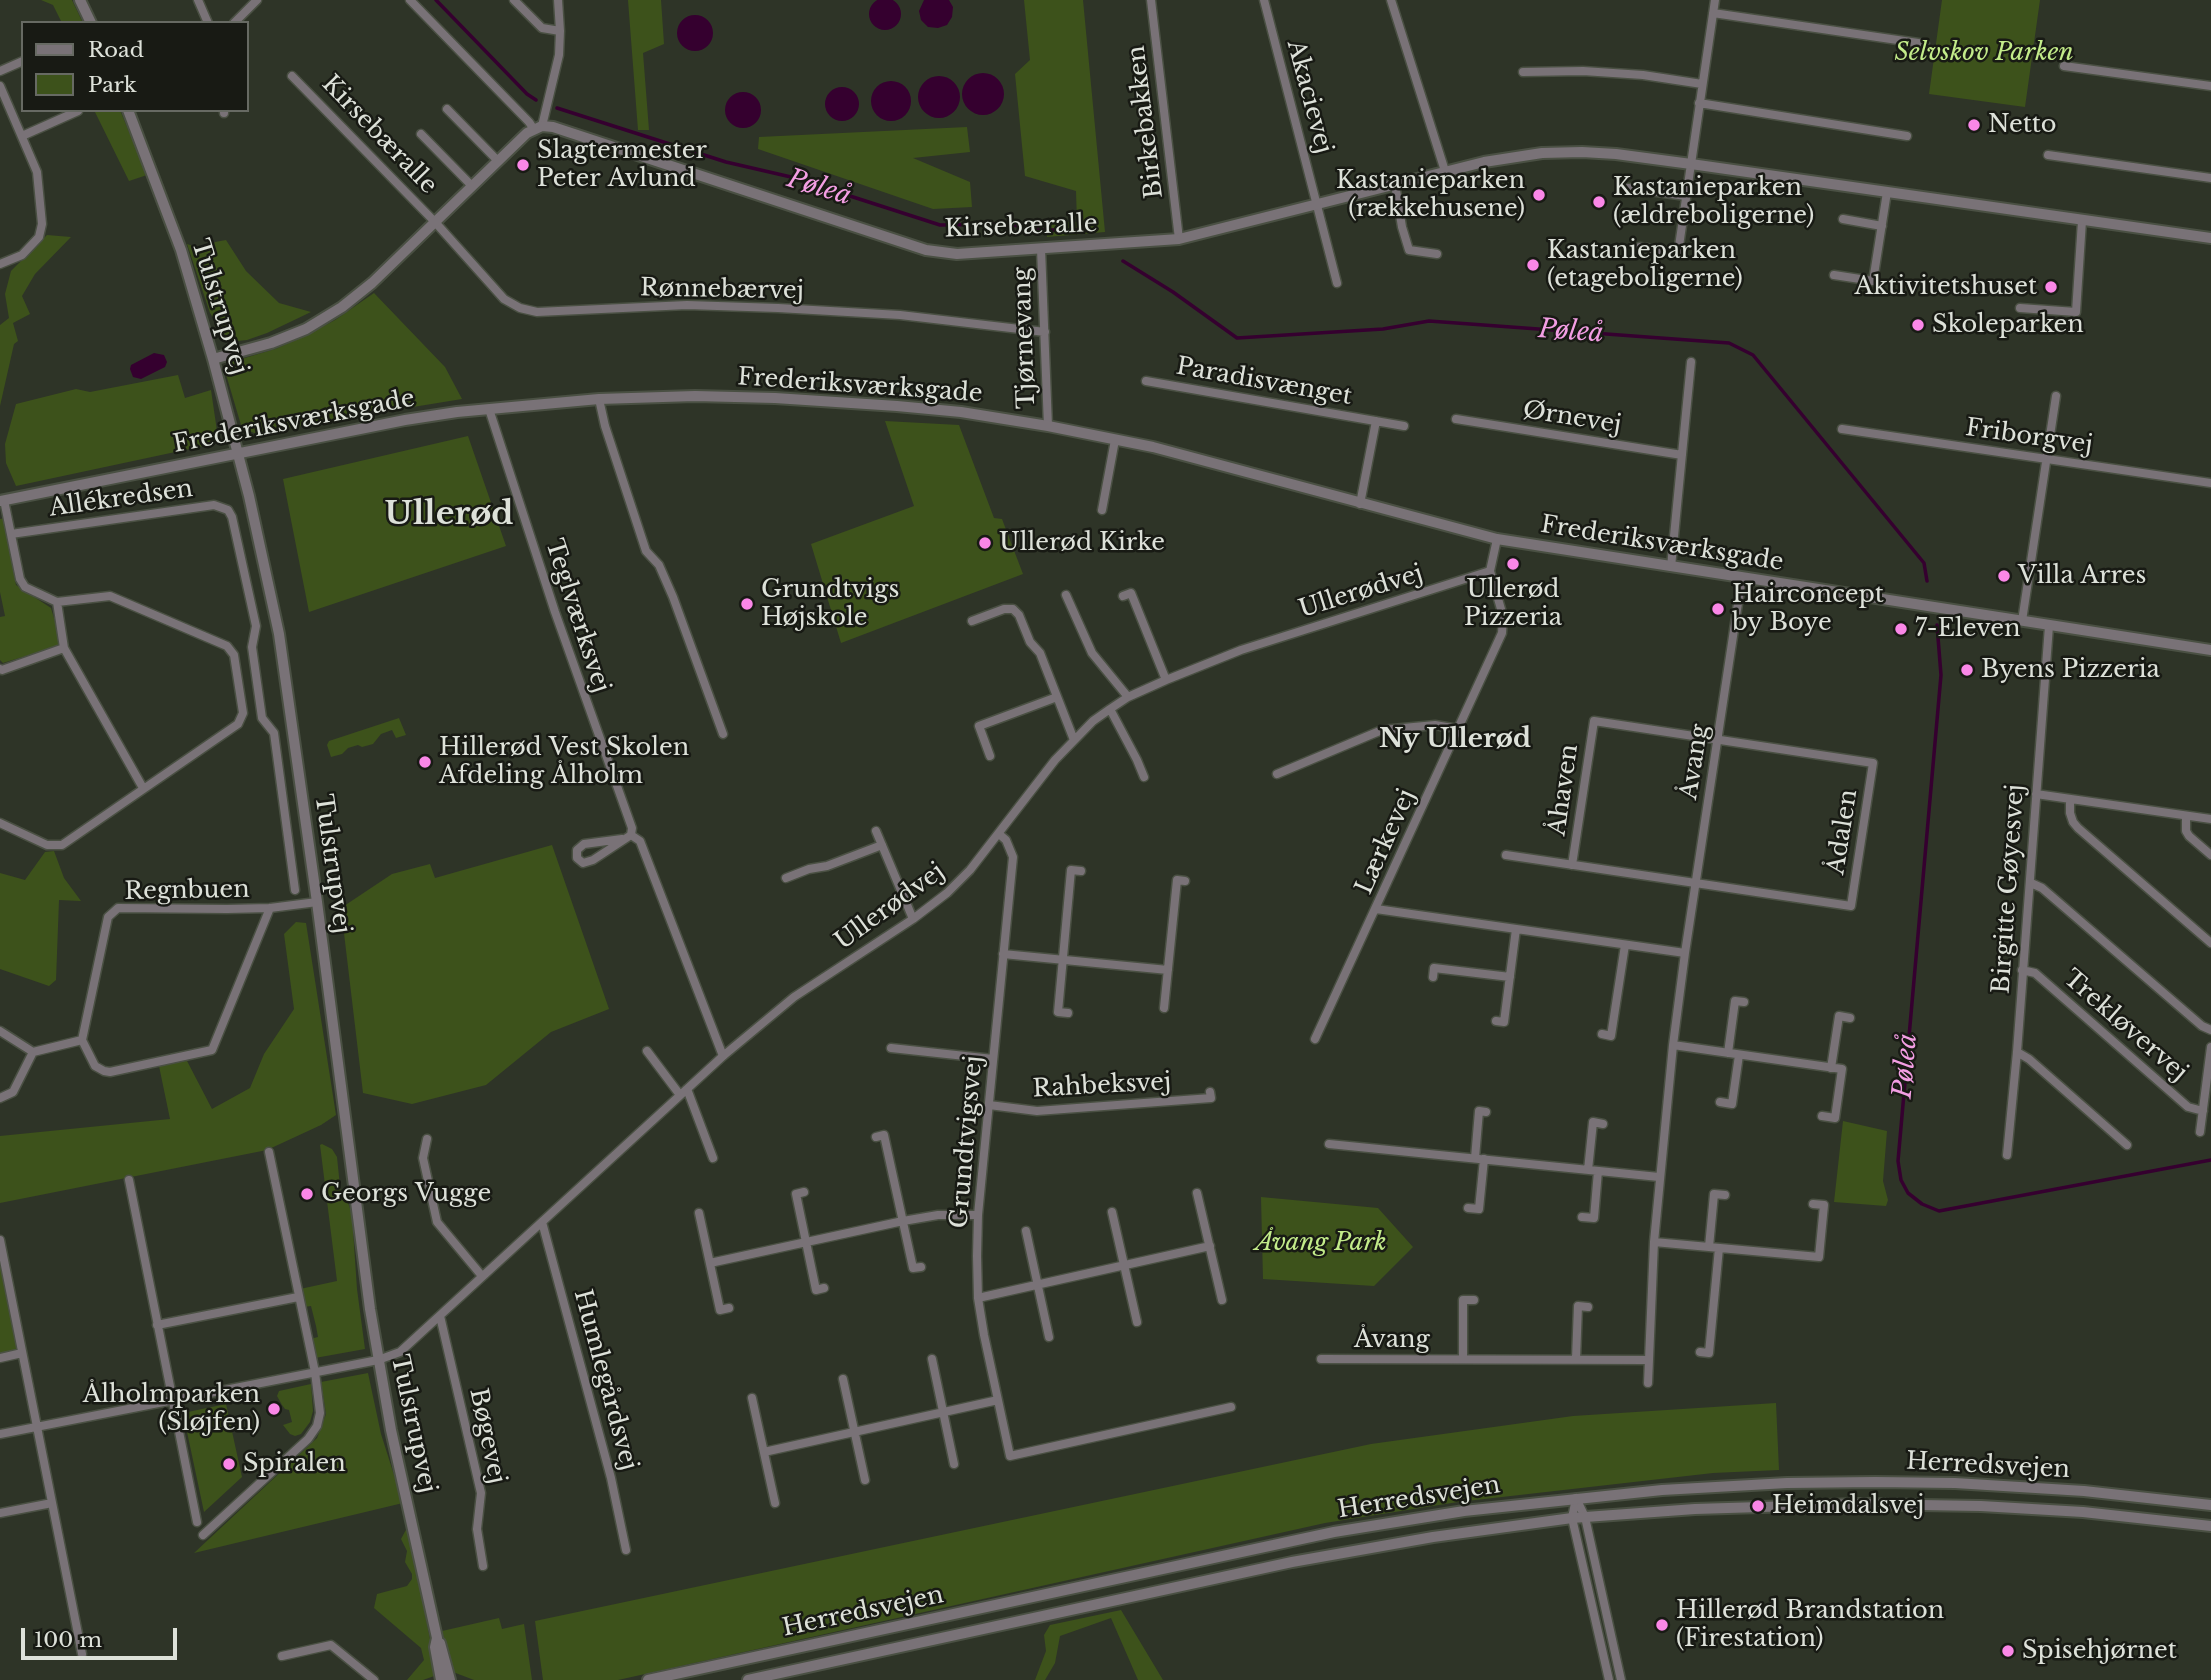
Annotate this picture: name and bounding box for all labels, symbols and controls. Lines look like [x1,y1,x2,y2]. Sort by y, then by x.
legend [21,21,248,112]
text: Road [88,37,144,63]
street label: Akacievej [1280,37,1338,157]
park label: Selvskov Parken [1894,39,2074,67]
street label: Birkebakken [1122,44,1170,200]
street label: Kirsebæralle [315,70,443,200]
text: Park [88,72,137,98]
place label: Netto [1988,111,2057,139]
marker: Netto [1966,117,1982,133]
place label: Slagtermester Peter Avlund [537,137,707,193]
marker: Slagtermester Peter Avlund [515,157,531,173]
water label: Pøleå [783,164,855,212]
place label: Kastanieparken (rækkehusene) [1336,167,1525,223]
place label: Kastanieparken (ældreboligerne) [1613,174,1814,230]
marker: Kastanieparken (rækkehusene) [1531,187,1547,203]
marker: Kastanieparken (ældreboligerne) [1591,194,1607,210]
street label: Kirsebæralle [944,210,1098,244]
street label: Tulstrupvej [185,236,253,378]
place label: Kastanieparken (etageboligerne) [1547,237,1743,293]
marker: Kastanieparken (etageboligerne) [1525,257,1541,273]
street label: Tjørnevang [1008,267,1042,409]
place label: Aktivitetshuset [1855,273,2037,301]
street label: Rønnebærvej [640,274,804,306]
marker: Aktivitetshuset [2043,279,2059,295]
place label: Skoleparken [1932,311,2084,339]
water label: Pøleå [1537,314,1605,350]
marker: Skoleparken [1910,317,1926,333]
street label: Paradisvænget [1174,352,1354,412]
street label: Frederiksværksgade [737,363,983,409]
street label: Frederiksværksgade [171,384,417,460]
street label: Ørnevej [1521,396,1623,440]
street label: Friborgvej [1964,414,2094,460]
street label: Allékredsen [47,475,195,523]
district label: Ullerød [385,496,513,534]
street label: Frederiksværksgade [1539,511,1785,577]
place label: Ullerød Kirke [999,529,1165,557]
marker: Ullerød Kirke [977,535,993,551]
street label: Teglværksvej [539,536,615,696]
marker: Ullerød Pizzeria [1505,556,1521,572]
street label: Ullerødvej [1296,560,1426,624]
place label: Villa Arres [2018,562,2146,590]
marker: Villa Arres [1996,568,2012,584]
place label: Grundtvigs Højskole [761,576,899,632]
place label: Ullerød Pizzeria [1464,576,1562,632]
place label: Hairconcept by Boye [1732,581,1884,637]
marker: Grundtvigs Højskole [739,596,755,612]
marker: Hairconcept by Boye [1710,601,1726,617]
place label: 7-Eleven [1915,615,2021,643]
marker: 7-Eleven [1893,621,1909,637]
place label: Byens Pizzeria [1981,656,2160,684]
marker: Byens Pizzeria [1959,662,1975,678]
street label: Åvang [1675,722,1715,802]
district label: Ny Ullerød [1379,724,1531,756]
place label: Hillerød Vest Skolen Afdeling Ålholm [439,734,689,790]
street label: Åhaven [1543,742,1585,838]
marker: Hillerød Vest Skolen Afdeling Ålholm [417,754,433,770]
street label: Birgitte Gøyesvej [1987,783,2031,995]
street label: Lærkevej [1350,785,1422,899]
street label: Ådalen [1822,787,1864,877]
street label: Tulstrupvej [308,793,356,935]
street label: Ullerødvej [830,858,950,956]
street label: Regnbuen [124,876,250,906]
street label: Trekløvervej [2057,964,2193,1088]
water label: Pøleå [1888,1032,1924,1100]
street label: Grundtvigsvej [945,1054,989,1230]
street label: Rahbeksvej [1032,1068,1172,1104]
place label: Georgs Vugge [321,1180,491,1208]
marker: Georgs Vugge [299,1186,315,1202]
park label: Åvang Park [1255,1229,1387,1257]
street label: Humlegårdsvej [567,1286,643,1474]
street label: Åvang [1354,1326,1430,1354]
street label: Tulstrupvej [384,1352,442,1496]
place label: Ålholmparken (Sløjfen) [83,1381,260,1437]
street label: Bøgevej [463,1386,511,1486]
marker: Ålholmparken (Sløjfen) [266,1401,282,1417]
street label: Herredsvejen [1905,1447,2071,1485]
place label: Spiralen [243,1450,346,1478]
marker: Spiralen [221,1456,237,1472]
street label: Herredsvejen [1336,1471,1502,1525]
place label: Heimdalsvej [1772,1492,1924,1520]
marker: Heimdalsvej [1750,1498,1766,1514]
street label: Herredsvejen [780,1581,946,1643]
place label: Hillerød Brandstation (Firestation) [1676,1597,1944,1653]
scale bar [24,1614,180,1658]
marker: Hillerød Brandstation (Firestation) [1654,1617,1670,1633]
text: 100 m [34,1627,102,1653]
place label: Spisehjørnet [2022,1637,2177,1665]
marker: Spisehjørnet [2000,1643,2016,1659]

